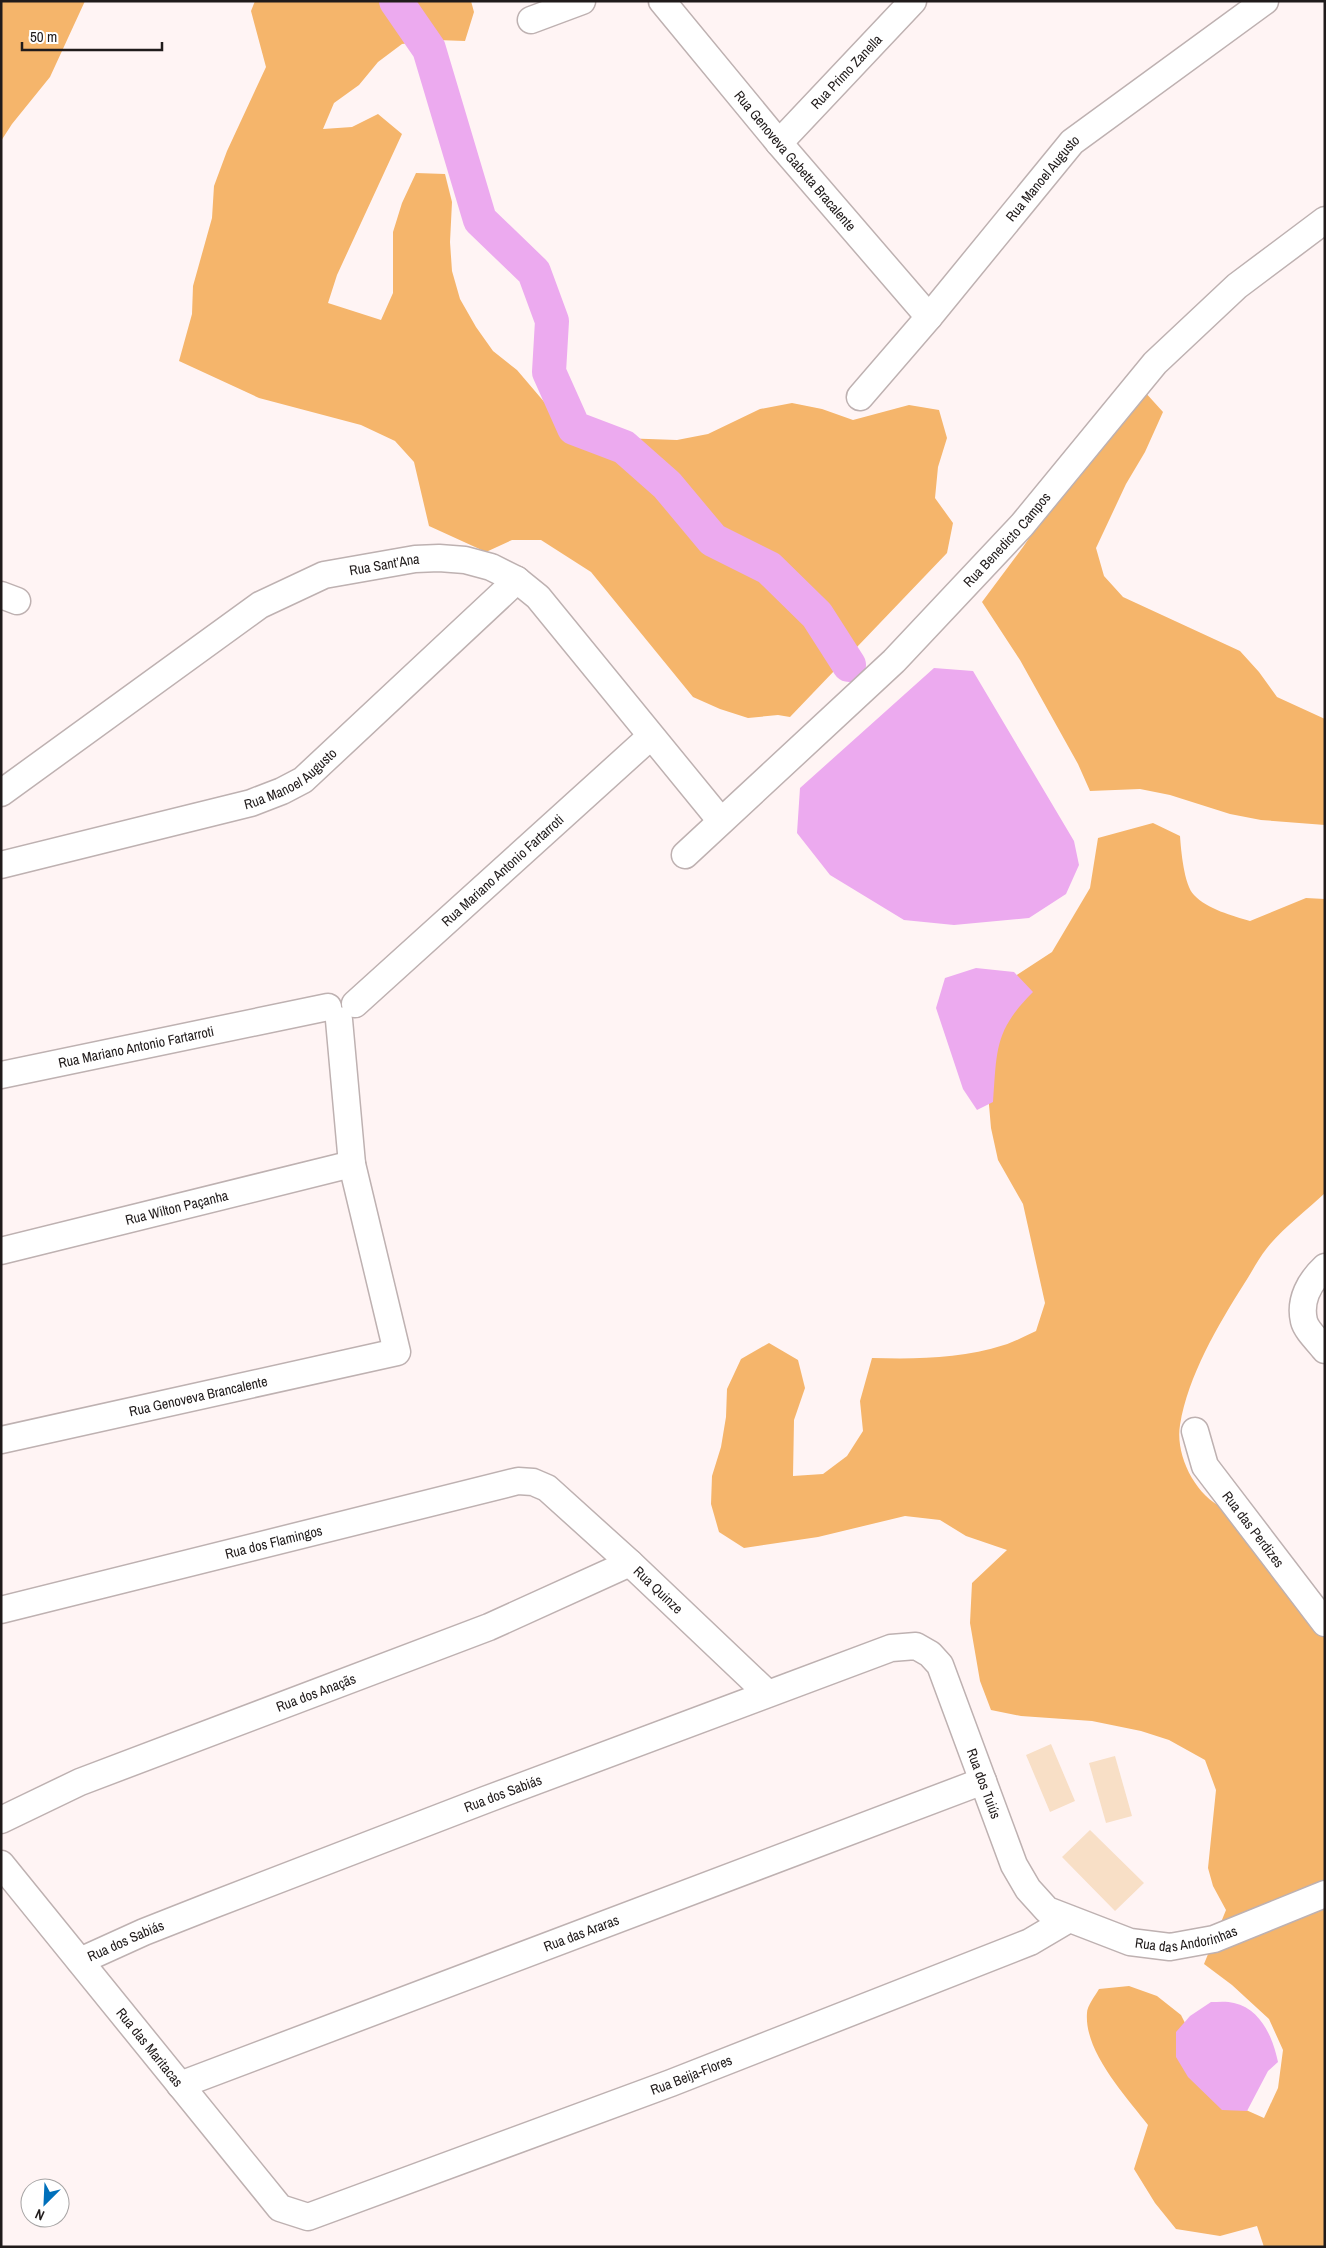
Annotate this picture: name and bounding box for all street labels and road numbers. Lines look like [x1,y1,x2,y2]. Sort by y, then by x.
street label: Rua Primo Zanella [807,30,886,113]
street label: Rua Genoveva Gabetta Bracalente [730,87,860,235]
street label: Rua Manoel Augusto [1002,131,1083,225]
street label: Rua Benedicto Campos [959,488,1055,591]
street label: Rua Sant’Ana [348,550,420,579]
street label: Rua Manoel Augusto [242,744,340,813]
street label: Rua Mariano Antonio Fartarroti [438,811,567,930]
street label: Rua Mariano Antonio Fartarroti [57,1022,216,1072]
street label: Rua Wilton Paçanha [123,1186,231,1229]
street label: Rua Genoveva Brancalente [127,1372,269,1420]
street label: Rua das Perdizes [1218,1487,1288,1571]
street label: Rua dos Flamingos [223,1521,324,1563]
street label: Rua Quinze [630,1562,687,1617]
street label: Rua dos Anaçãs [274,1669,359,1716]
street label: Rua dos Tuiús [963,1746,1005,1821]
street label: Rua dos Sabiás [461,1770,545,1816]
street label: Rua das Araras [541,1911,622,1956]
street label: Rua dos Sabiás [85,1916,167,1965]
street label: Rua das Andorinhas [1134,1921,1240,1956]
street label: Rua das Maritacas [112,2004,187,2091]
street label: Rua Beija-Flores [648,2051,735,2099]

